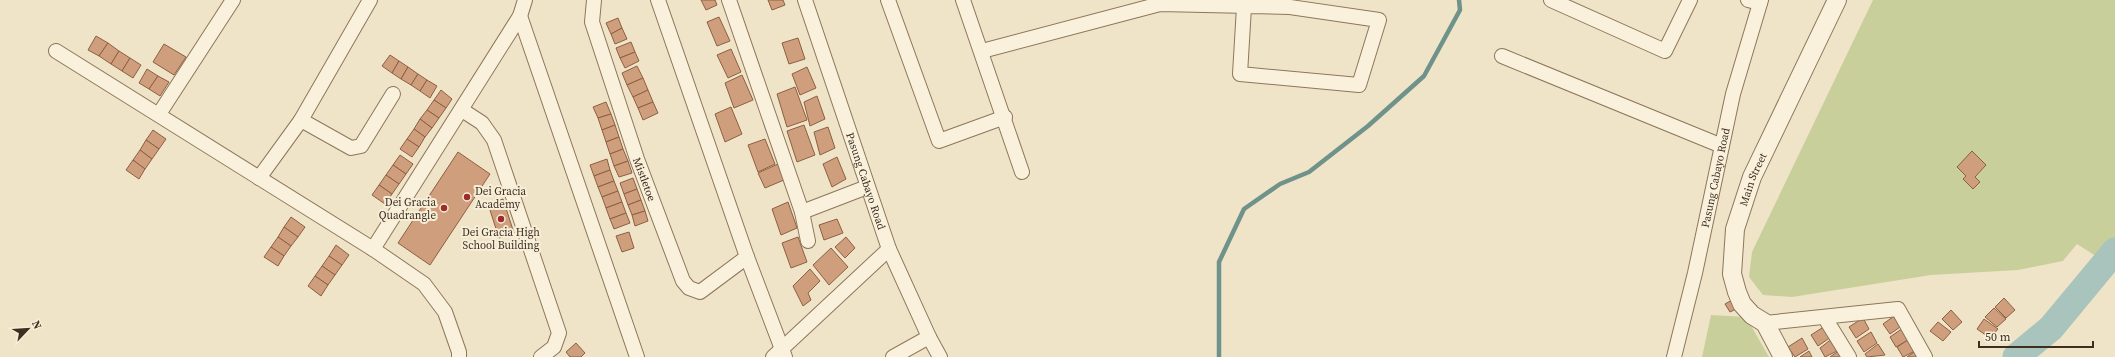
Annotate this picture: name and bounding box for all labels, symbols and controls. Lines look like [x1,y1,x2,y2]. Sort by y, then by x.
street label: Pasung Cabayo Road [1697,126,1733,229]
street label: Pasung Cabayo Road [843,130,890,232]
street label: Main Street [1735,150,1770,208]
street label: Mistletoe [630,155,660,204]
place label: Dei Gracia Academy [475,184,527,212]
marker: Dei Gracia Academy [462,192,472,202]
place label: Dei Gracia Quadrangle [379,195,436,223]
marker: Dei Gracia Quadrangle [439,203,449,213]
marker: Dei Gracia High School Building [496,214,506,224]
place label: Dei Gracia High School Building [462,225,540,253]
north arrow [8,309,48,349]
text: N [28,318,45,332]
scale bar [1979,323,2093,349]
text: 50 m [1985,329,2011,345]

